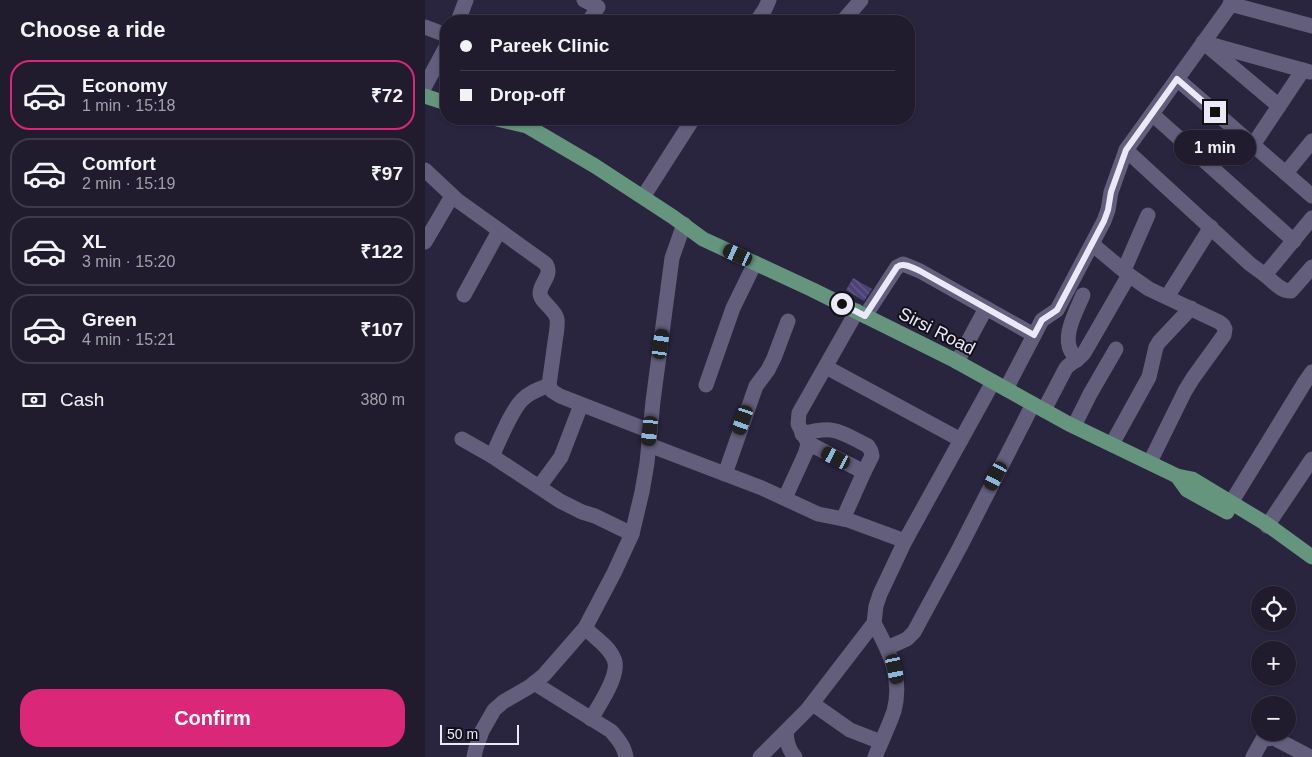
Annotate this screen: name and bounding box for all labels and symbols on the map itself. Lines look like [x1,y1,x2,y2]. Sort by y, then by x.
route end [1204,101,1226,123]
callout: 1 min [1174,130,1256,164]
car [721,242,754,268]
route start [831,293,853,315]
street label: Sirsi Road [895,303,979,359]
car [651,328,670,360]
car [731,403,754,437]
car [640,415,659,447]
car [819,445,852,471]
car [982,459,1009,493]
car [884,653,905,685]
scale bar [440,722,519,745]

